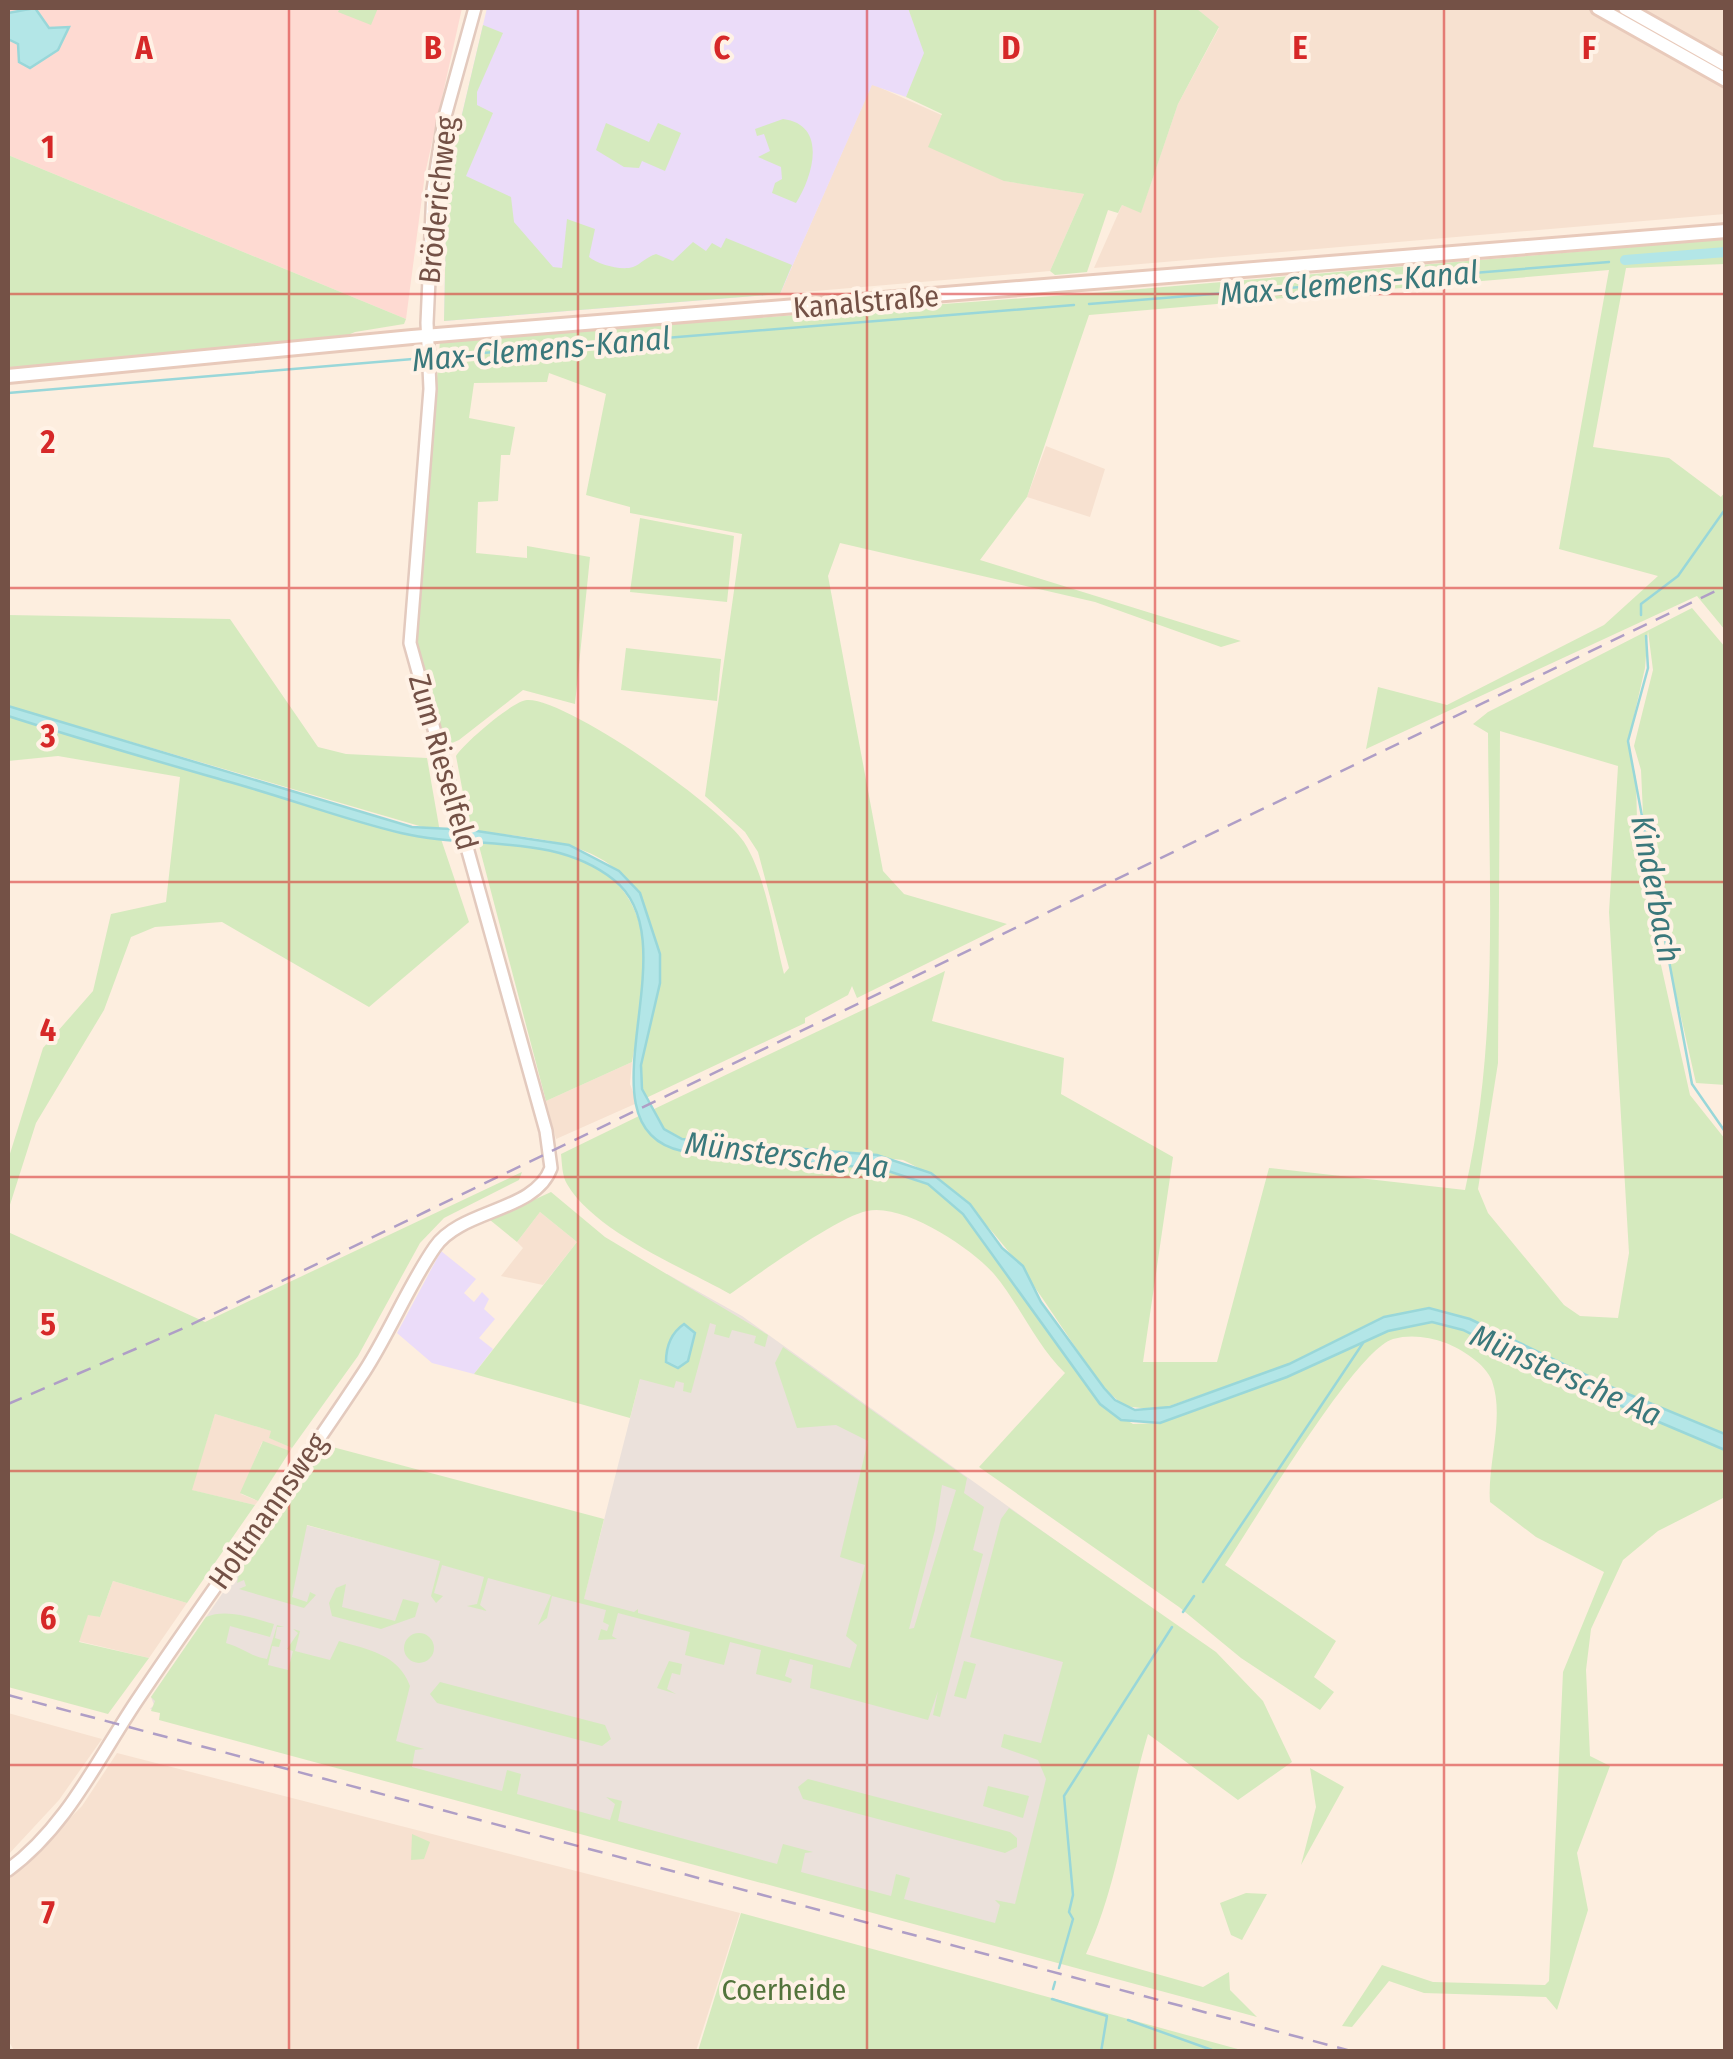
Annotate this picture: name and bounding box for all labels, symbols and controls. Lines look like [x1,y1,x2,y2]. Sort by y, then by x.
text: A [134,29,153,67]
text: B [424,29,442,67]
text: C [714,29,731,67]
text: D [1001,29,1021,67]
text: E [1292,29,1308,67]
text: F [1582,29,1596,67]
street label: Bröderichweg [411,114,465,285]
text: 1 [41,128,55,166]
water label: Max-Clemens-Kanal [1218,253,1480,313]
street label: Kanalstraße [792,278,940,326]
water label: Max-Clemens-Kanal [410,319,672,379]
text: 2 [40,423,56,461]
street label: Zum Rieselfeld [401,670,485,854]
text: 3 [39,717,56,755]
water label: Kinderbach [1623,812,1689,966]
text: 4 [40,1011,56,1049]
water label: Münstersche Aa [683,1124,891,1186]
text: 5 [40,1305,56,1343]
water label: Münstersche Aa [1465,1316,1667,1434]
street label: Holtmannsweg [201,1425,336,1596]
text: 6 [40,1599,56,1637]
text: 7 [41,1893,55,1931]
park label: Coerheide [722,1972,846,2008]

